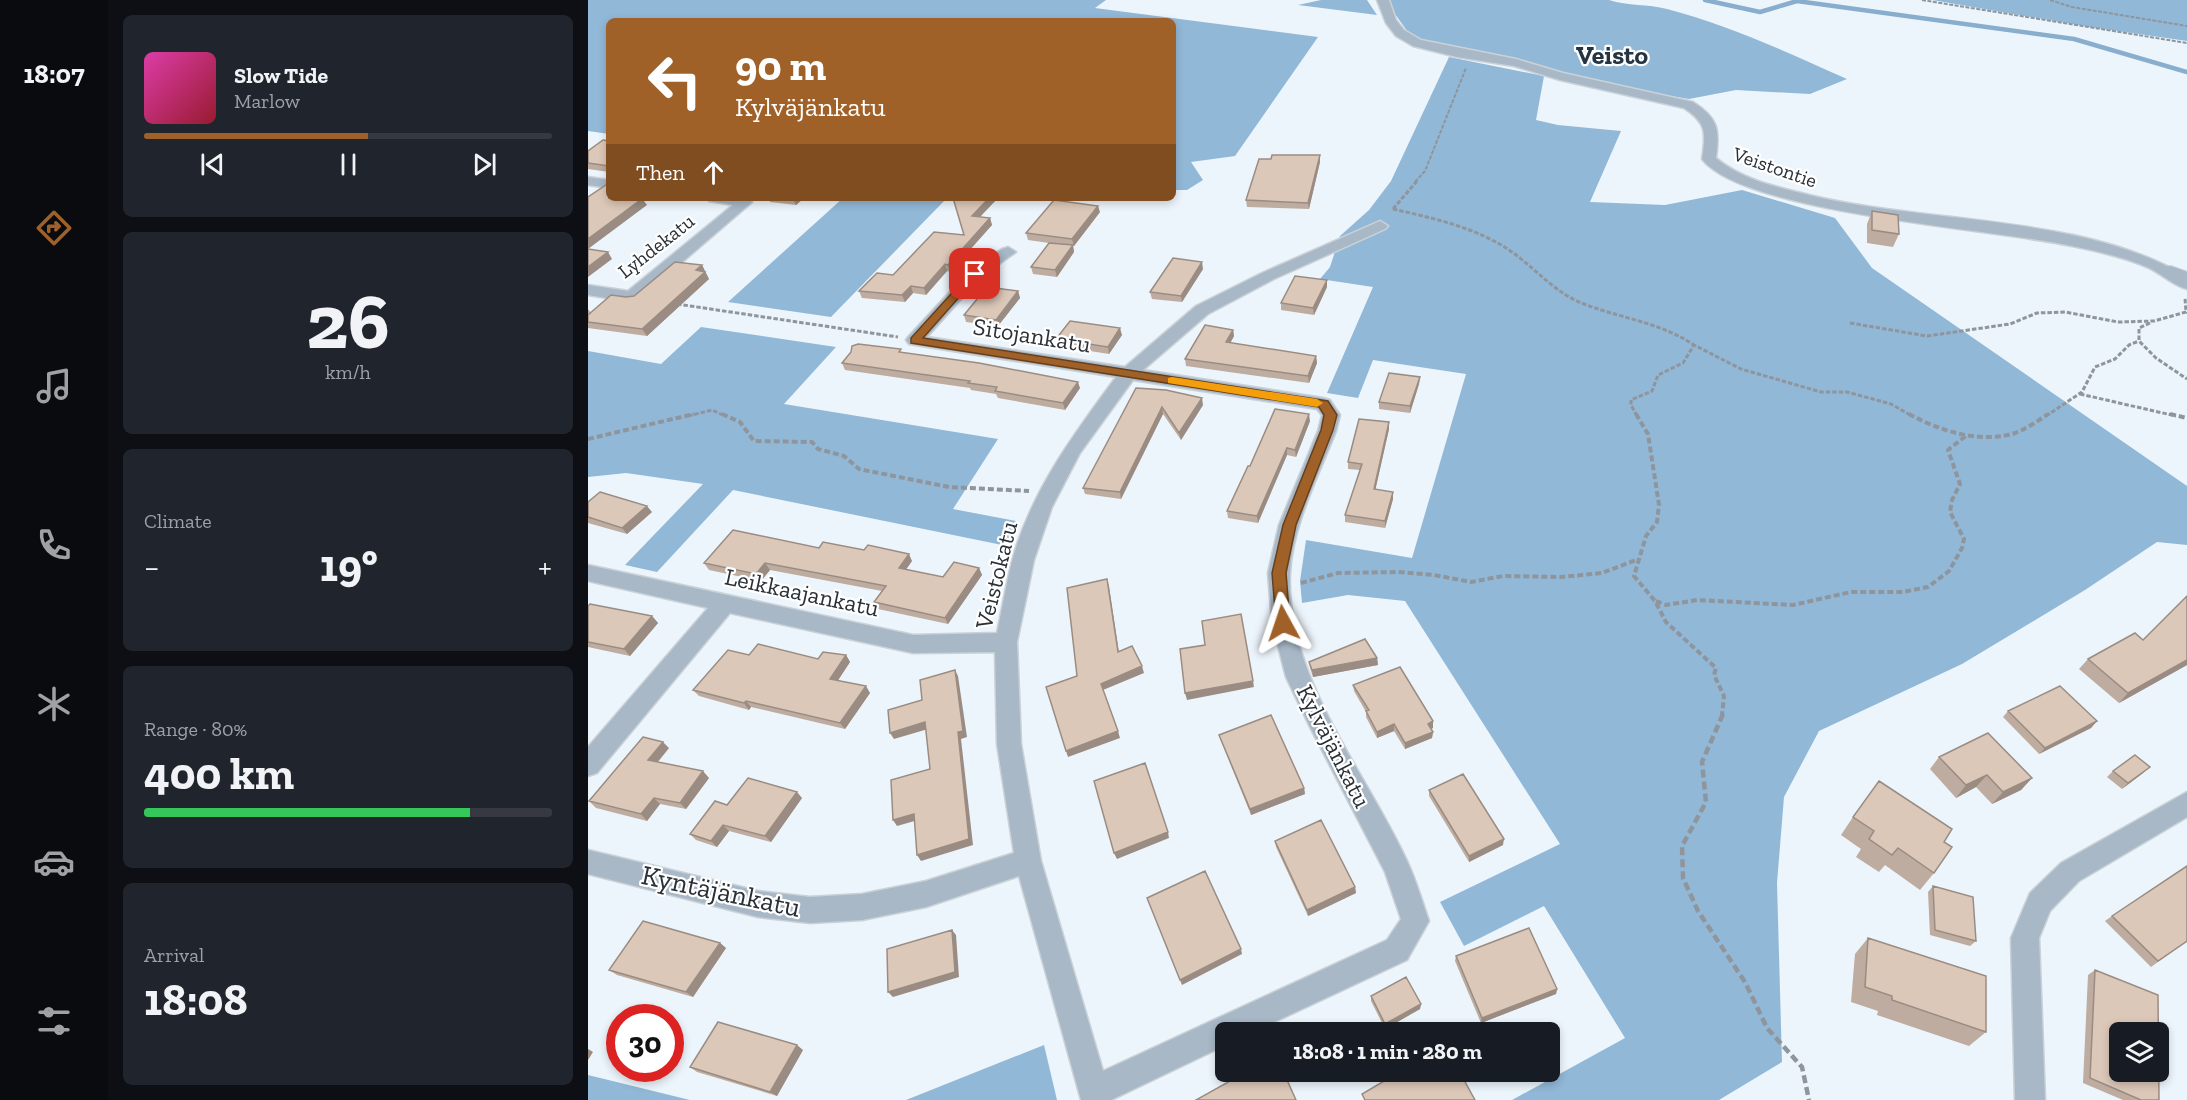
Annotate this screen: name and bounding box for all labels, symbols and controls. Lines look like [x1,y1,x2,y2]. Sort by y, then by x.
district label: Veisto [1576,39,1648,71]
text: 90 m [735,40,826,91]
icon: left [636,42,714,120]
text: 18:07 [23,58,85,90]
text: Slow Tide [234,62,328,89]
text: Marlow [234,89,300,113]
text: Kylväjänkatu [735,91,886,123]
street label: Veistontie [1729,141,1820,193]
icon: previous [196,148,229,181]
icon: pause [332,148,365,181]
icon: next [468,148,501,181]
icon: ahead [697,156,730,189]
text: Then [636,159,685,186]
icon: directions [33,207,75,249]
street label: Lyhdekatu [613,209,699,283]
pin [949,248,1000,299]
icon: arrive [958,257,991,290]
text: 26 [306,274,390,368]
street label: Sitojankatu [971,311,1093,359]
text: km/h [325,360,371,384]
icon: music [33,365,75,407]
text: Climate [144,509,212,533]
street label: Veistokatu [968,518,1024,633]
icon: phone [33,524,75,566]
text: 19° [320,539,378,593]
text: − [144,547,159,586]
text: + [538,547,552,586]
street label: Leikkaajankatu [722,561,882,623]
position arrow [1251,591,1315,655]
street label: Kylväjänkatu [1291,680,1378,813]
icon: climate [33,683,75,725]
text: Range · 80% [144,717,247,741]
text: 400 km [144,747,294,801]
icon: car [33,841,75,883]
street label: Kyntäjänkatu [638,858,804,924]
text: Arrival [144,943,204,967]
text: 18:08 [144,973,248,1027]
icon: filters [33,1000,75,1042]
speed limit sign: 30 [606,1004,684,1082]
map controls [2109,1022,2169,1082]
button: layers [2109,1022,2169,1082]
text: 18:08 · 1 min · 280 m [1293,1038,1482,1065]

